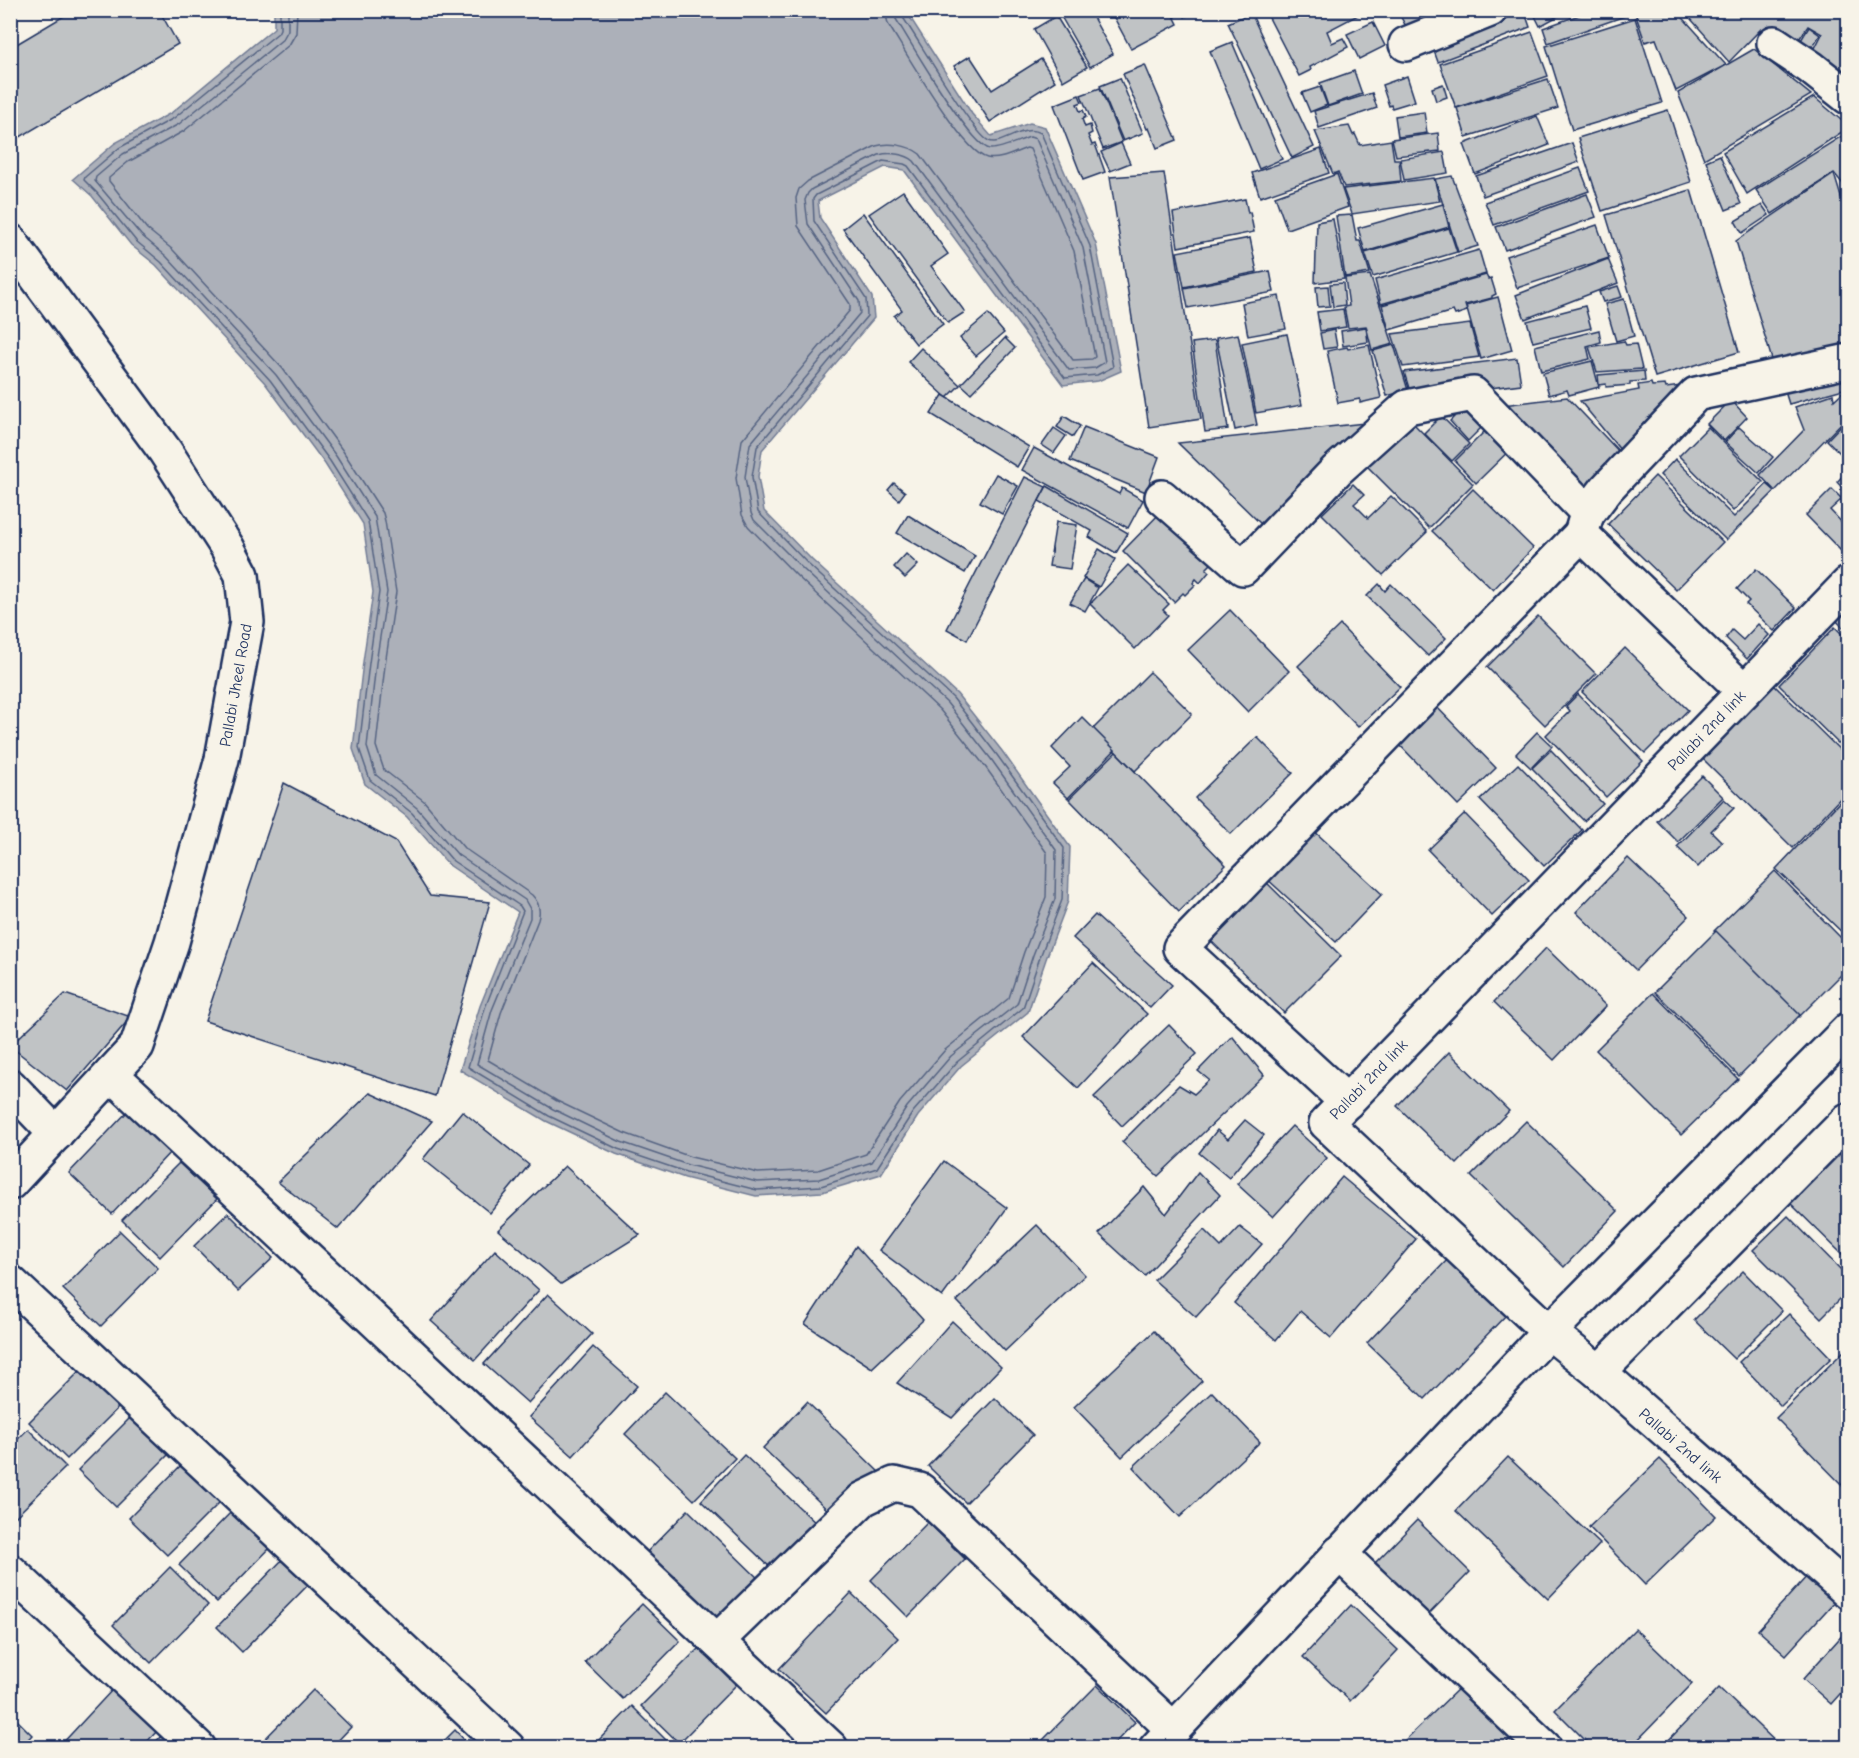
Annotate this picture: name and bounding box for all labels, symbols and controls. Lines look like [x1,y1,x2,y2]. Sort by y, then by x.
street label: Pallabi Jheel Road [216,622,256,748]
street label: Pallabi 2nd link [1664,687,1750,774]
street label: Pallabi 2nd link [1326,1036,1412,1123]
street label: Pallabi 2nd link [1635,1405,1726,1487]

